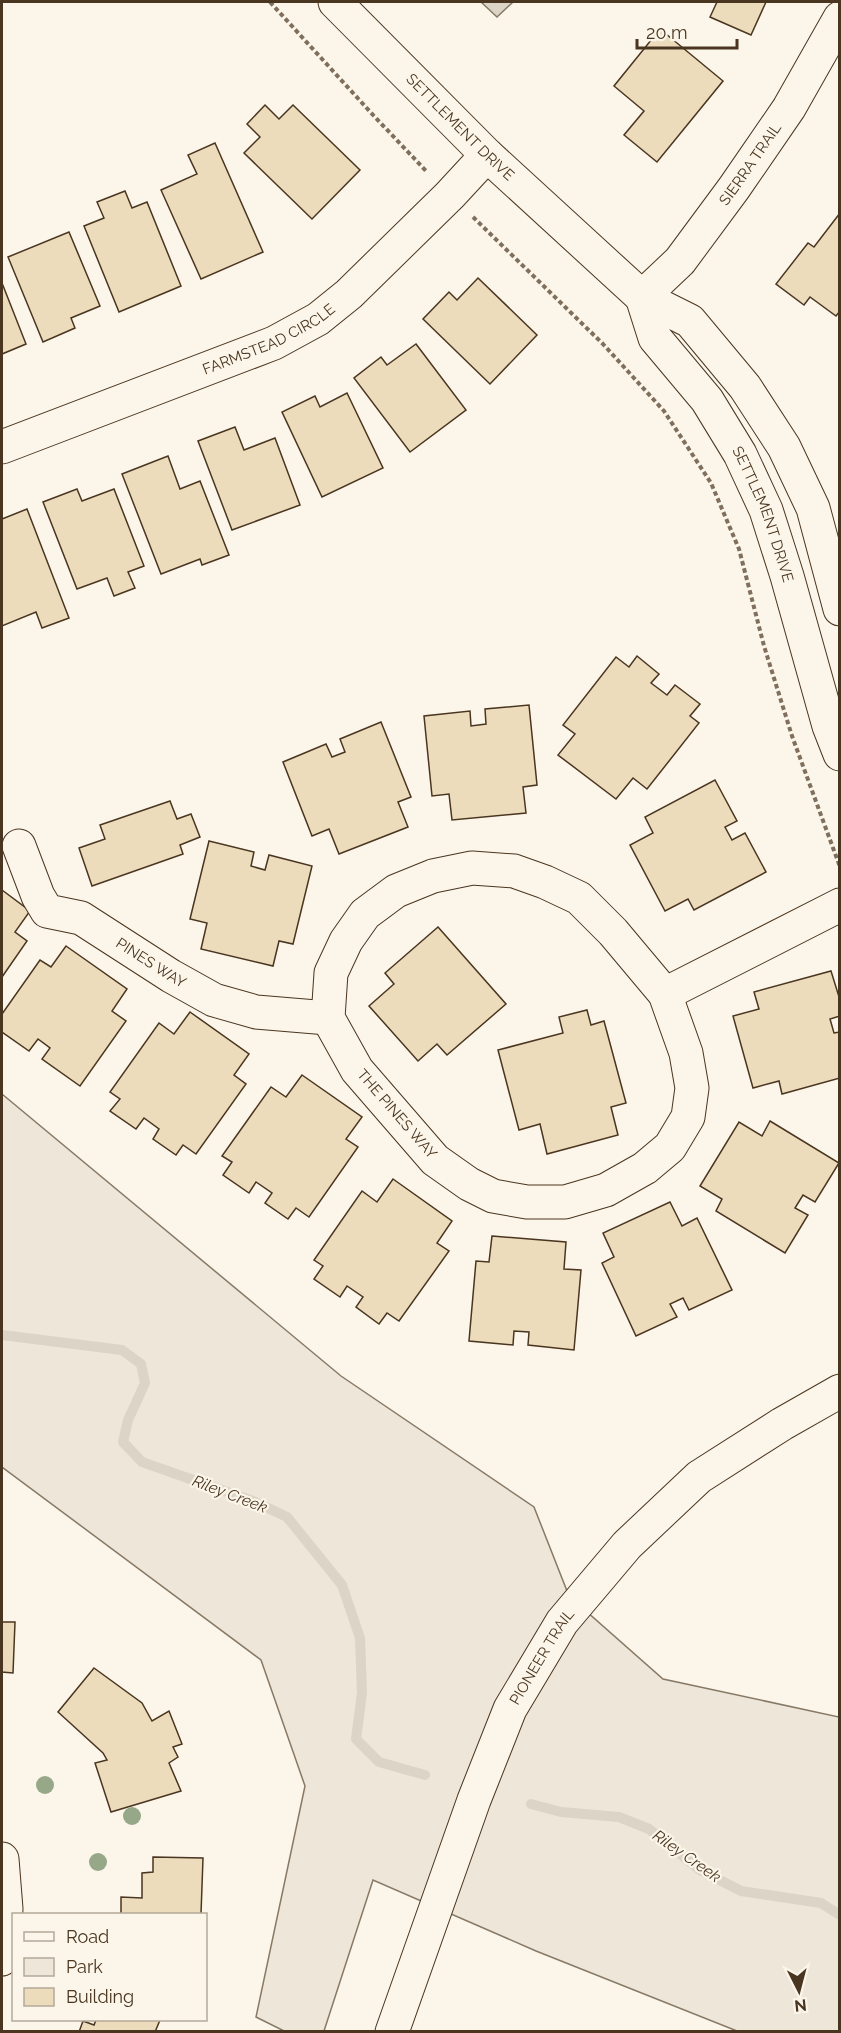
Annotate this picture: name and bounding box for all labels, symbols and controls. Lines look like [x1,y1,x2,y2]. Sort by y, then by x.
scale bar [637,12,738,50]
text: 20 m [646,22,688,43]
street label: SETTLEMENT DRIVE [402,70,518,184]
street label: SIERRA TRAIL [715,119,785,209]
street label: FARMSTEAD CIRCLE [200,300,339,378]
street label: SETTLEMENT DRIVE [728,443,797,584]
street label: PINES WAY [113,934,190,992]
street label: THE PINES WAY [353,1066,441,1163]
water label: Riley Creek [190,1471,271,1517]
street label: PIONEER TRAIL [506,1605,578,1708]
water label: Riley Creek [649,1826,725,1887]
legend [12,1913,207,2021]
text: Road [66,1926,109,1947]
text: Park [66,1956,103,1977]
north arrow [769,1961,829,2021]
text: Building [66,1986,134,2007]
text: N [793,1995,808,2016]

